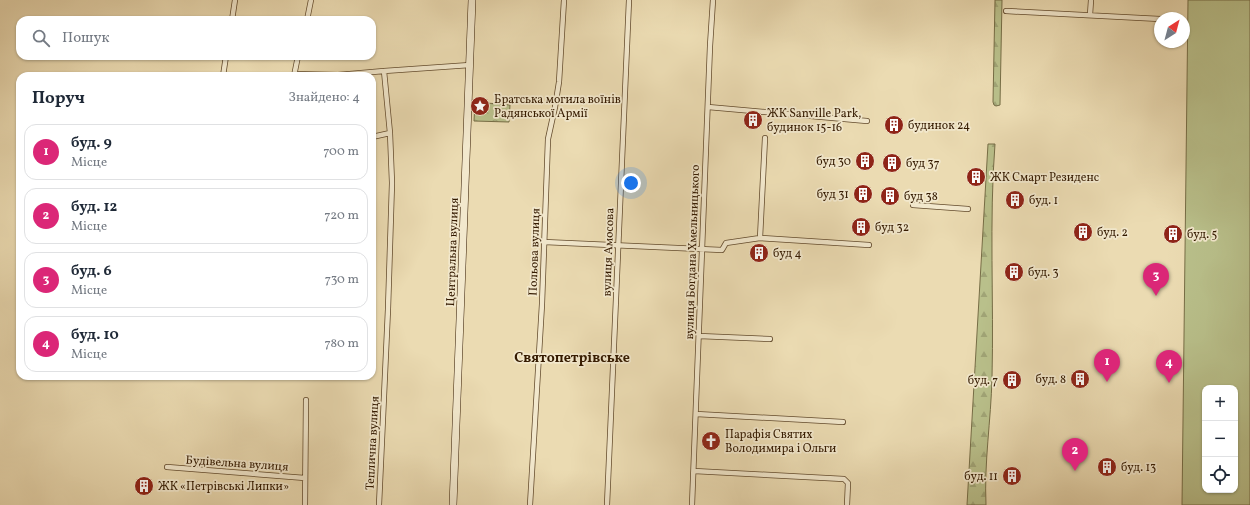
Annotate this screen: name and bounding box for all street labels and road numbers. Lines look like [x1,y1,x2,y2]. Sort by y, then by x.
street label: вулиця Богдана Хмельницького [682,164,704,340]
street label: Центральна вулиця [443,197,463,307]
street label: вулиця Амосова [599,207,619,297]
street label: Польова вулиця [525,208,545,296]
street label: Теплична вулиця [363,396,383,490]
street label: Будівельна вулиця [185,452,289,476]

